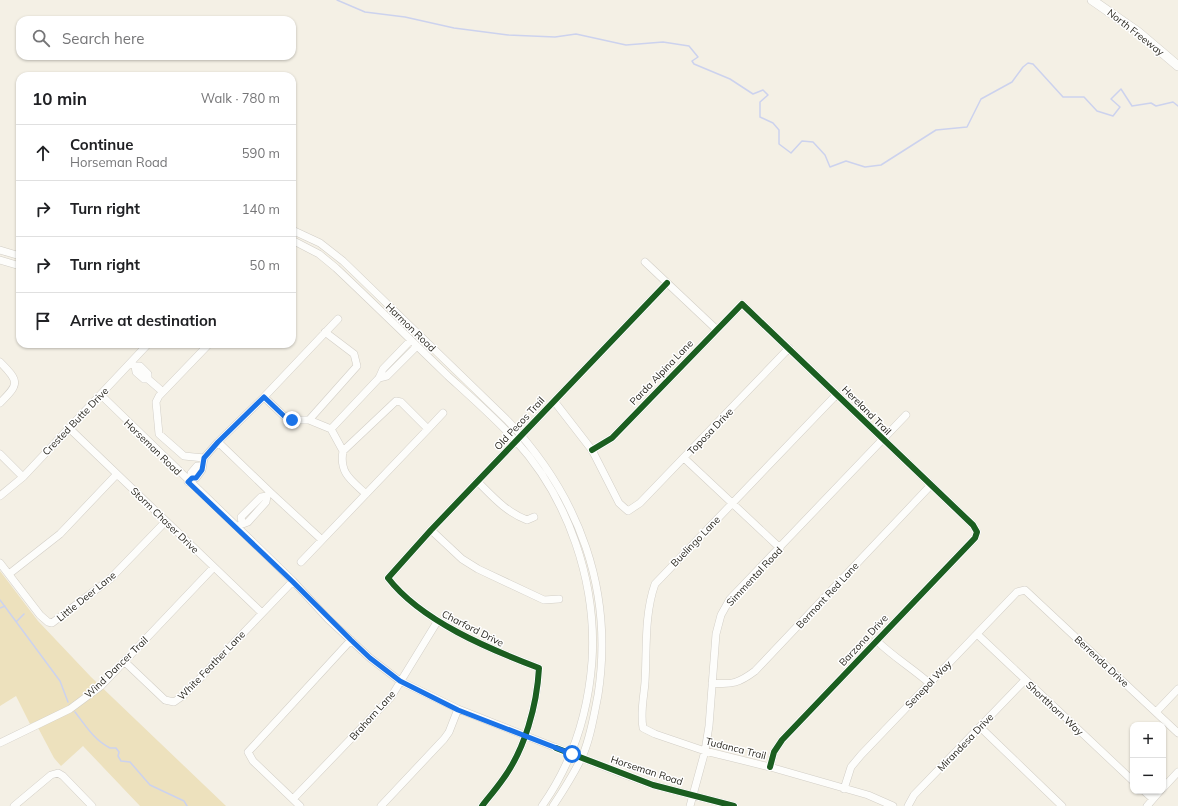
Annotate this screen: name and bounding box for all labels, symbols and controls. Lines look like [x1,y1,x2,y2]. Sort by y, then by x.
street label: North Freeway [1105,6,1167,59]
search box [16,16,296,60]
icon: search [30,27,52,49]
text: Search here [62,29,144,48]
text: 10 min [32,88,87,109]
text: Walk · 780 m [201,90,280,106]
text: Continue [70,135,133,154]
icon: ahead [32,142,54,164]
text: 590 m [242,145,280,161]
text: Horseman Road [70,154,168,170]
icon: right [32,198,54,220]
text: Turn right [70,199,140,218]
text: 140 m [242,201,280,217]
icon: right [32,254,54,276]
text: Turn right [70,255,140,274]
text: 50 m [250,257,280,273]
street label: Harmon Road [383,300,438,355]
icon: arrive [32,310,54,332]
text: Arrive at destination [70,311,217,330]
street label: Parda Alpina Lane [627,337,696,408]
street label: Hereland Trail [839,383,894,438]
street label: Crested Butte Drive [39,385,111,458]
street label: Old Pecos Trail [491,394,547,453]
street label: Toposa Drive [685,405,736,458]
route end [283,411,301,429]
street label: Horseman Road [121,417,184,478]
street label: Storm Chaser Drive [128,484,201,556]
street label: Buelingo Lane [668,513,723,570]
street label: Simmental Road [724,544,785,609]
street label: Bermont Red Lane [793,559,861,631]
street label: Little Deer Lane [54,569,119,624]
street label: Charford Drive [440,607,506,650]
street label: Barzona Drive [836,612,891,669]
street label: White Feather Lane [175,628,248,703]
street label: Berrenda Drive [1072,633,1132,690]
street label: Wind Dancer Trail [82,634,151,701]
street label: Senepol Way [902,657,955,711]
street label: Shortthorn Way [1023,678,1087,739]
street label: Brahorn Lane [347,688,398,743]
street label: Mirandesa Drive [934,711,996,774]
map controls [1130,722,1166,794]
button: + [1130,722,1166,758]
street label: Tudanca Trail [704,735,768,762]
route start [563,745,581,763]
street label: Horseman Road [609,753,685,788]
button: − [1130,758,1166,794]

